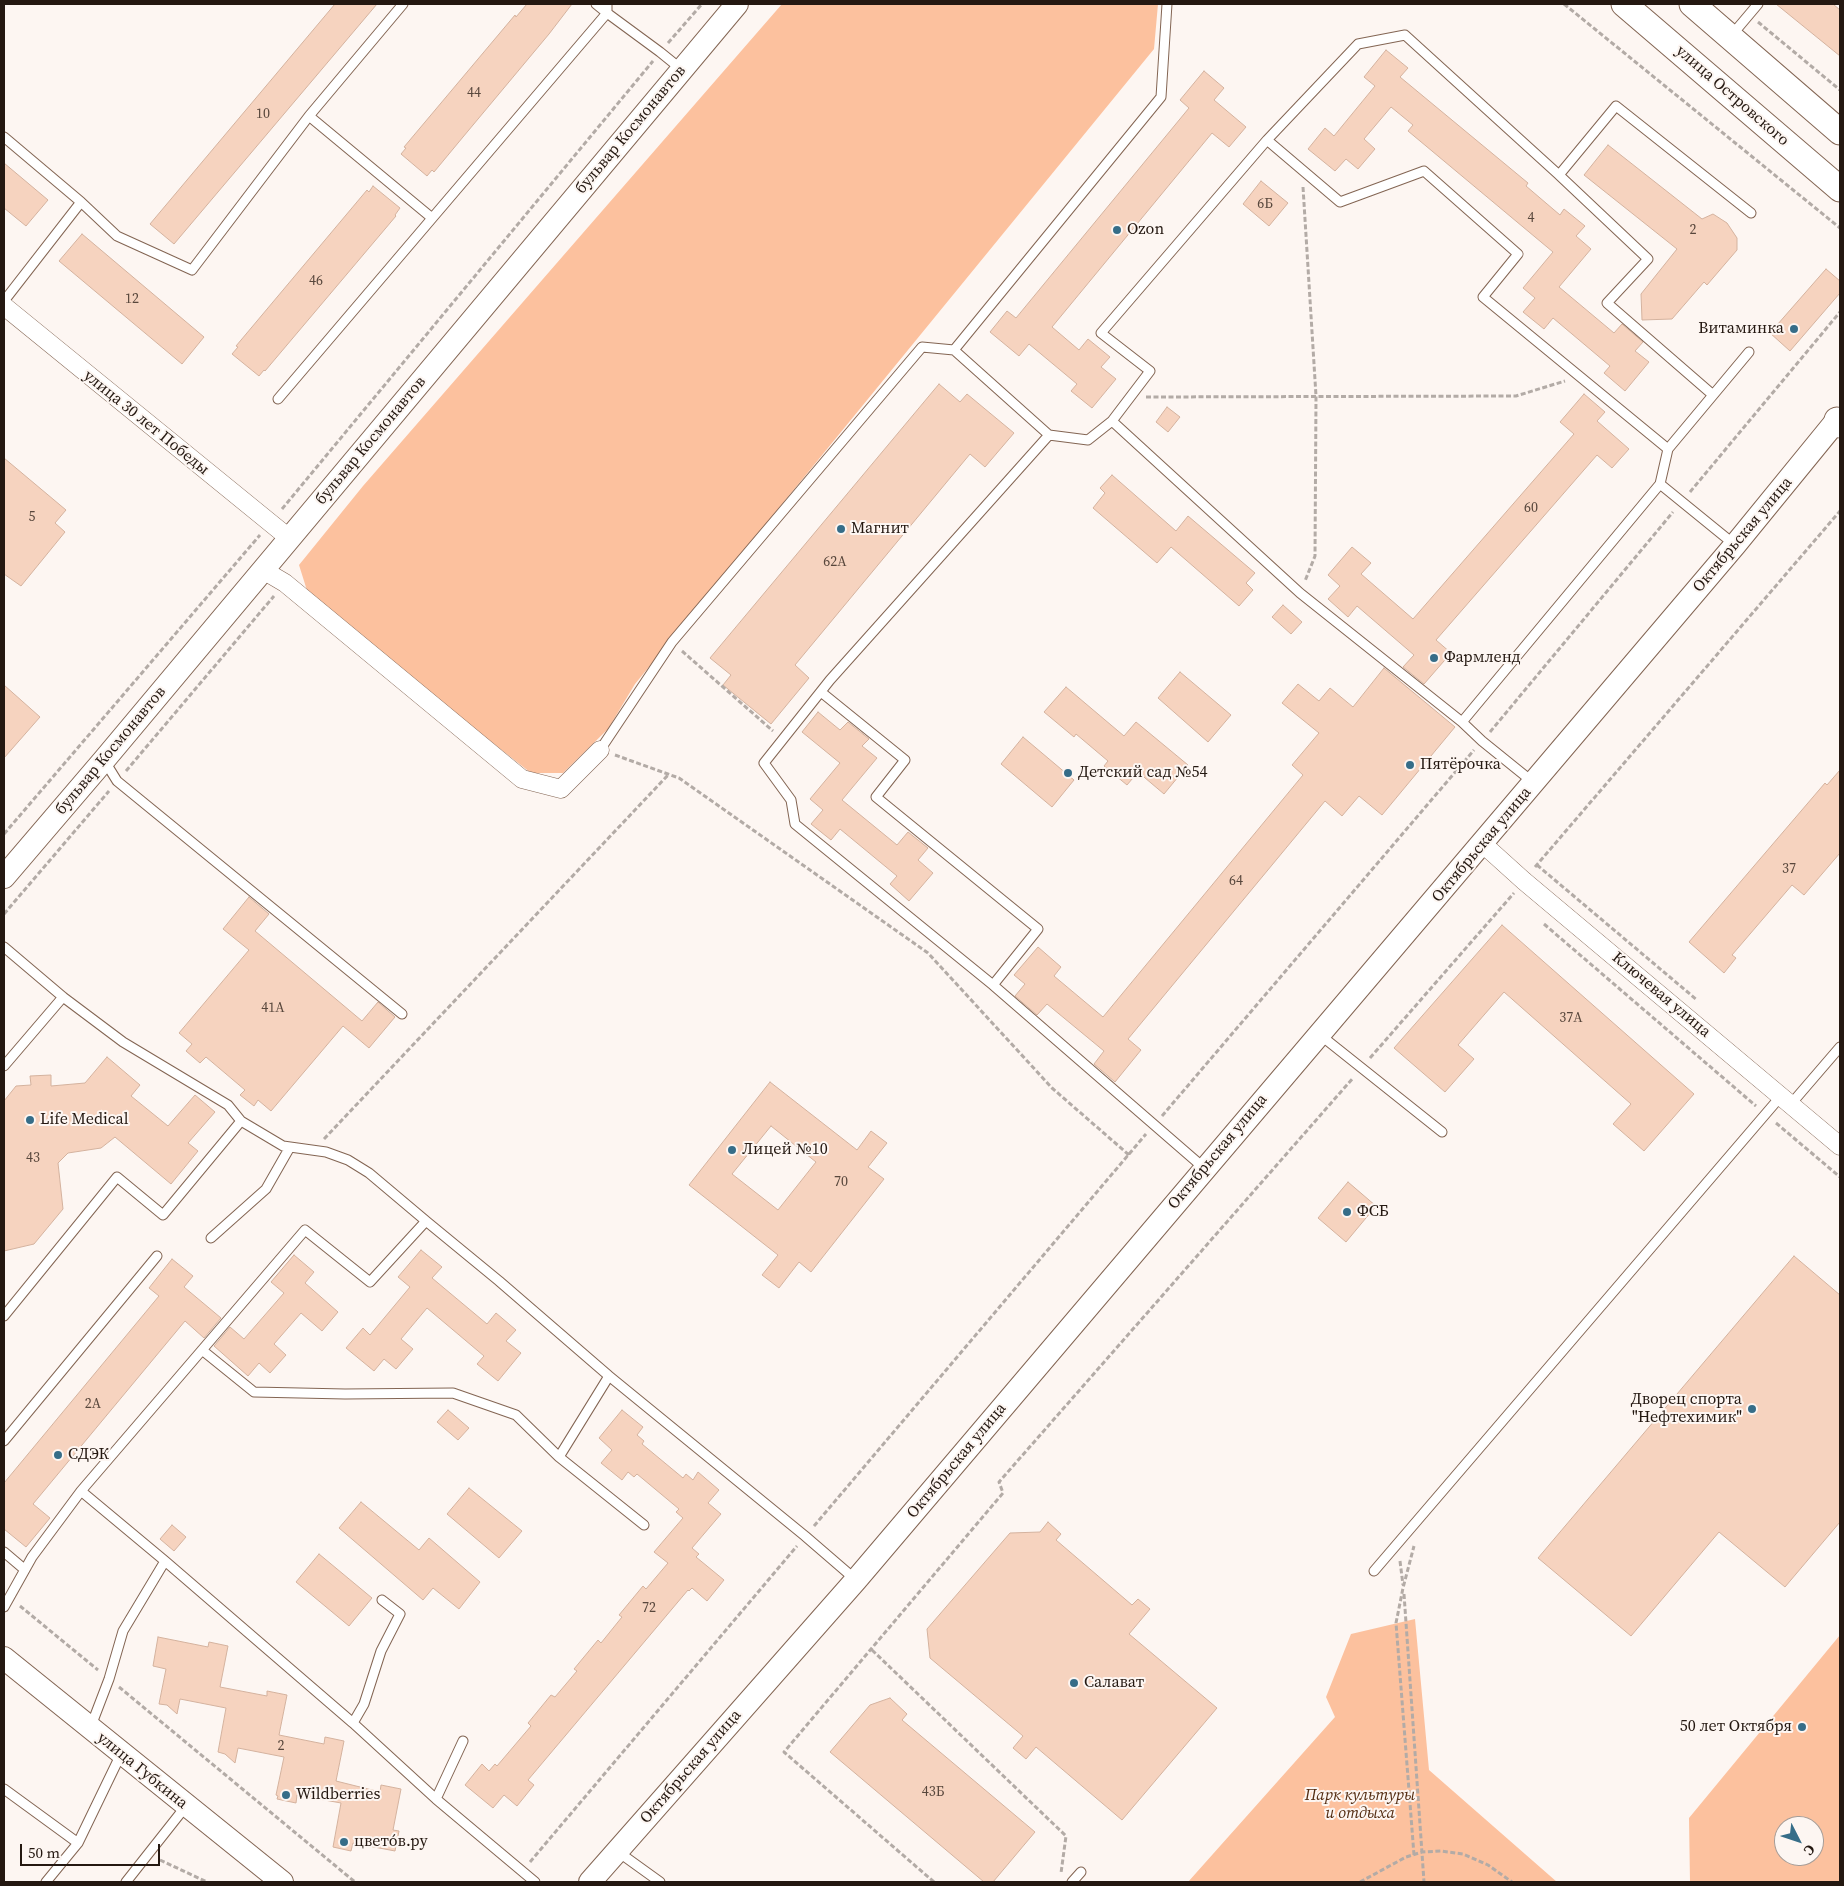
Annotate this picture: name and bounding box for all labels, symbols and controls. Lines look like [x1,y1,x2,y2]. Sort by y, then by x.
street label: улица Островского [1671,42,1793,150]
street label: бульвар Космонавтов [572,62,690,198]
house number: 44 [467,85,481,101]
house number: 10 [256,106,270,122]
house number: 6Б [1257,196,1273,212]
house number: 4 [1528,210,1534,226]
place label: Ozon [1127,220,1164,240]
house number: 2 [1690,222,1696,238]
marker: Ozon [1111,224,1123,236]
house number: 46 [309,273,323,289]
house number: 12 [125,291,139,307]
place label: Витаминка [1698,319,1784,339]
marker: Витаминка [1788,323,1800,335]
street label: улица 30 лет Победы [79,366,213,480]
street label: бульвар Космонавтов [312,373,430,509]
street label: Октябрьская улица [1689,473,1797,597]
house number: 60 [1524,500,1538,516]
house number: 5 [29,509,35,525]
place label: Магнит [851,519,909,539]
marker: Магнит [835,523,847,535]
house number: 62А [823,554,847,570]
place label: Фармленд [1444,648,1521,668]
marker: Фармленд [1428,652,1440,664]
street label: бульвар Космонавтов [52,683,170,819]
place label: Пятёрочка [1420,755,1501,775]
marker: Пятёрочка [1404,759,1416,771]
place label: Детский сад №54 [1078,763,1207,783]
marker: Детский сад №54 [1062,767,1074,779]
street label: Октябрьская улица [1428,783,1536,907]
house number: 37 [1782,861,1796,877]
house number: 64 [1229,873,1243,889]
street label: Ключевая улица [1608,948,1714,1042]
house number: 41А [261,1000,285,1016]
house number: 37А [1559,1010,1583,1026]
street label: Октябрьская улица [1164,1090,1272,1214]
place label: Life Medical [40,1110,128,1130]
marker: Life Medical [24,1114,36,1126]
place label: Лицей №10 [742,1140,828,1160]
marker: Лицей №10 [726,1144,738,1156]
house number: 43 [26,1150,40,1166]
house number: 70 [834,1174,848,1190]
place label: ФСБ [1357,1202,1389,1222]
marker: ФСБ [1341,1206,1353,1218]
place label: Дворец спорта "Нефтехимик" [1631,1390,1742,1428]
house number: 2А [85,1396,101,1412]
street label: Октябрьская улица [903,1399,1011,1523]
marker: Дворец спорта "Нефтехимик" [1746,1403,1758,1415]
place label: СДЭК [68,1445,109,1465]
marker: СДЭК [52,1449,64,1461]
house number: 72 [642,1600,656,1616]
place label: Салават [1084,1673,1144,1693]
marker: Салават [1068,1677,1080,1689]
street label: Октябрьская улица [636,1706,746,1828]
place label: 50 лет Октября [1680,1717,1792,1737]
marker: 50 лет Октября [1796,1721,1808,1733]
street label: улица Губкина [93,1728,191,1814]
house number: 2 [278,1738,284,1754]
house number: 43Б [922,1784,944,1800]
place label: Wildberries [296,1785,380,1805]
park label: Парк культуры и отдыха [1305,1786,1415,1824]
marker: Wildberries [280,1789,292,1801]
north arrow [1774,1816,1824,1866]
place label: цвето́в.ру [354,1832,428,1852]
scale bar [22,1834,162,1866]
marker: цвето́в.ру [338,1836,350,1848]
text: С [1799,1840,1820,1860]
text: 50 m [28,1842,60,1863]

